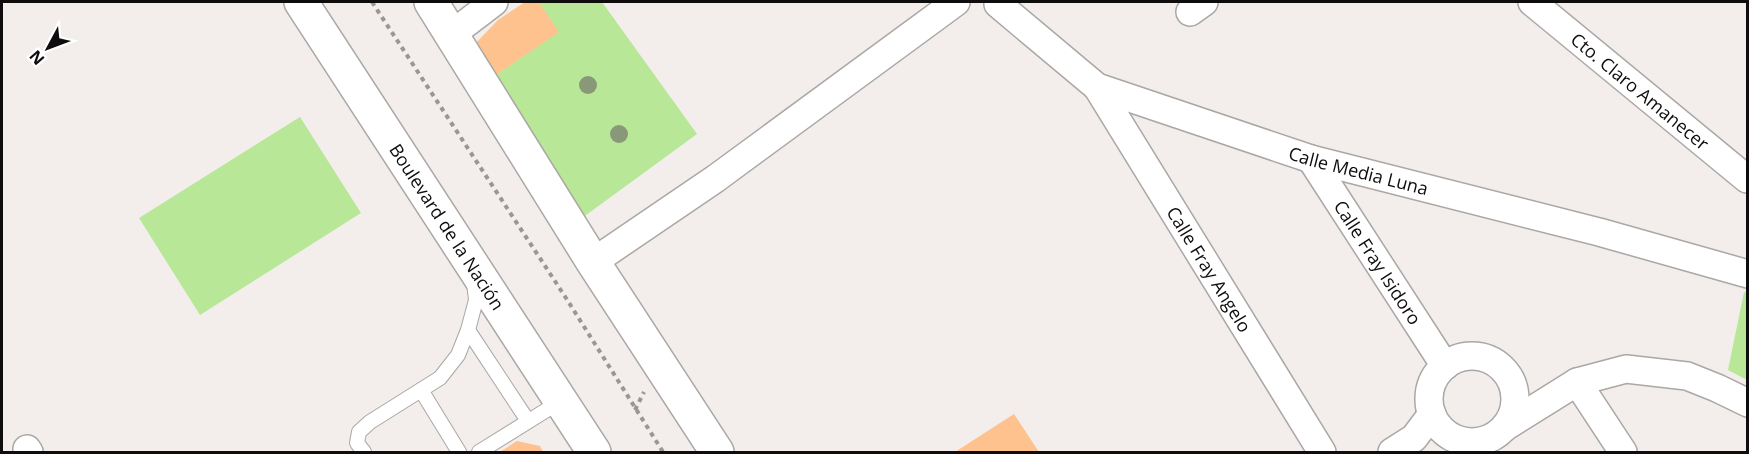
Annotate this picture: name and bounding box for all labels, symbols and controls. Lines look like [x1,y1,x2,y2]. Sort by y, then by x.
north arrow [18,18,78,78]
street label: Cto. Claro Amanecer [1566,27,1715,155]
text: N [24,46,49,70]
street label: Boulevard de la Nación [384,139,510,314]
street label: Calle Media Luna [1286,140,1431,200]
street label: Calle Fray Isidoro [1329,195,1427,329]
street label: Calle Fray Angelo [1161,202,1257,336]

